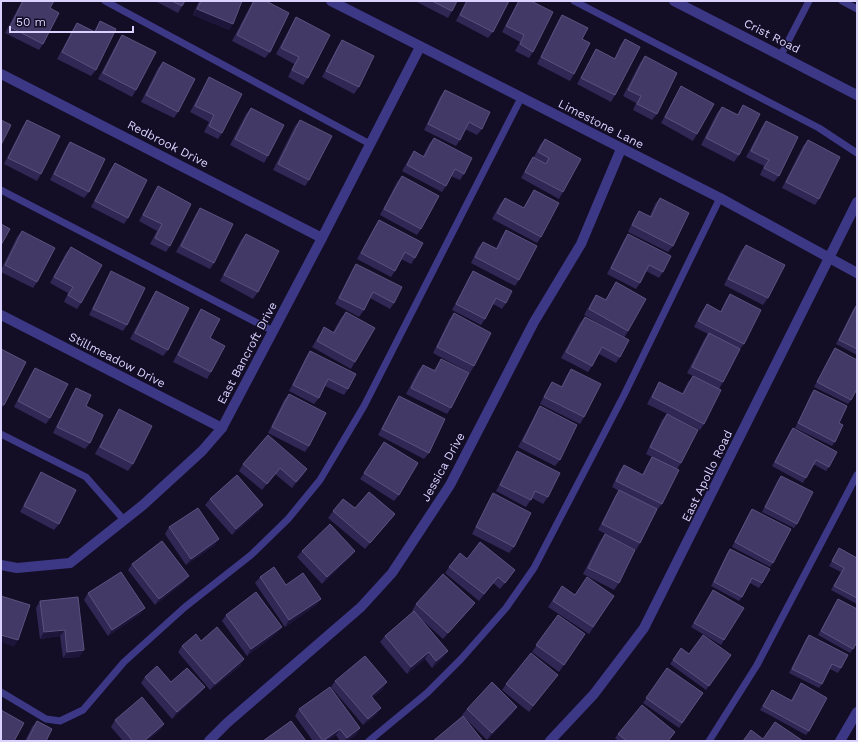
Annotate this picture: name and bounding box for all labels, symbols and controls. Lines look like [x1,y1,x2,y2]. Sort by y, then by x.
scale bar [10,8,133,34]
text: 50 m [16,15,46,29]
street label: Crist Road [742,16,802,56]
street label: Limestone Lane [556,96,646,152]
street label: Redbrook Drive [125,117,211,171]
street label: East Bancroft Drive [214,300,280,406]
street label: Stillmeadow Drive [66,330,168,390]
street label: East Apollo Road [679,428,735,524]
street label: Jessica Drive [418,430,468,504]

